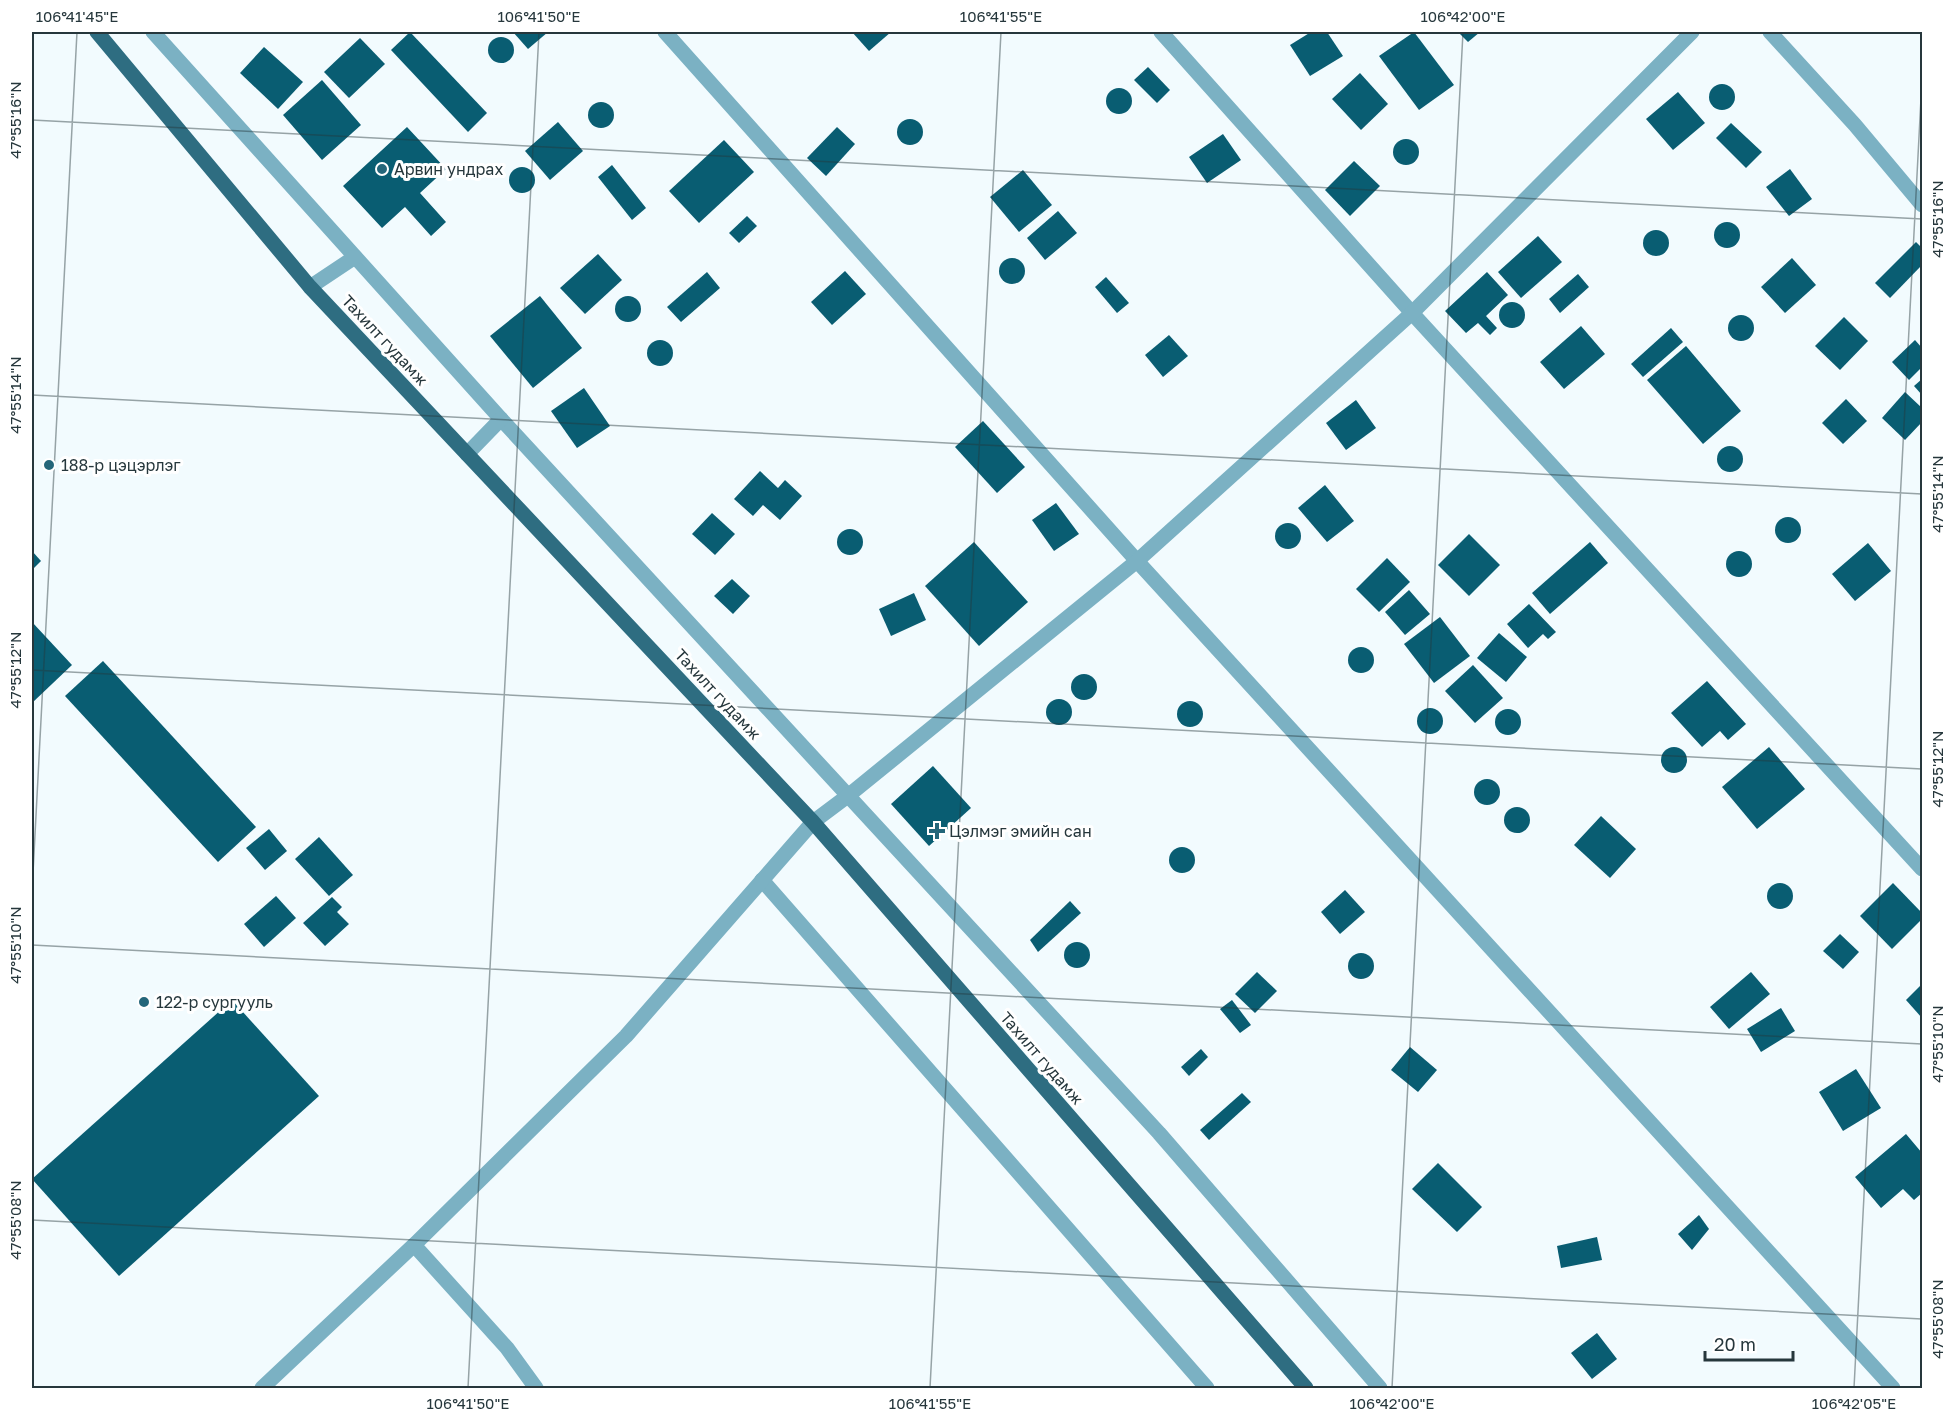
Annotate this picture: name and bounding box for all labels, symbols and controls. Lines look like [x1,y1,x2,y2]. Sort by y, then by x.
text: 106°41'45"E [36,7,118,25]
text: 106°41'50"E [498,7,580,25]
text: 106°41'55"E [960,7,1042,25]
text: 106°42'00"E [1421,7,1505,25]
text: 47°55'16"N [6,81,24,159]
place label: Арвин ундрах [394,159,503,179]
marker: Арвин ундрах [375,162,389,176]
text: 47°55'16"N [1928,180,1946,258]
street label: Тахилт гудамж [338,291,432,390]
text: 47°55'14"N [6,356,24,434]
place label: 188-р цэцэрлэг [61,455,181,475]
text: 47°55'14"N [1928,455,1946,533]
marker: 188-р цэцэрлэг [42,458,56,472]
text: 47°55'12"N [6,632,24,708]
street label: Тахилт гудамж [671,645,765,744]
text: 47°55'12"N [1928,731,1946,807]
place label: Цэлмэг эмийн сан [949,821,1092,841]
marker: Цэлмэг эмийн сан [930,824,944,838]
text: 47°55'10"N [6,906,24,984]
place label: 122-р сургууль [156,992,273,1012]
marker: 122-р сургууль [137,995,151,1009]
text: 47°55'10"N [1928,1005,1946,1083]
street label: Тахилт гудамж [996,1007,1088,1109]
text: 47°55'08"N [6,1180,24,1260]
text: 47°55'08"N [1928,1279,1946,1359]
scale bar [1705,1324,1794,1362]
text: 20 m [1714,1333,1756,1355]
text: 106°41'50"E [427,1394,509,1412]
text: 106°41'55"E [889,1394,971,1412]
text: 106°42'00"E [1350,1394,1434,1412]
text: 106°42'05"E [1812,1394,1896,1412]

